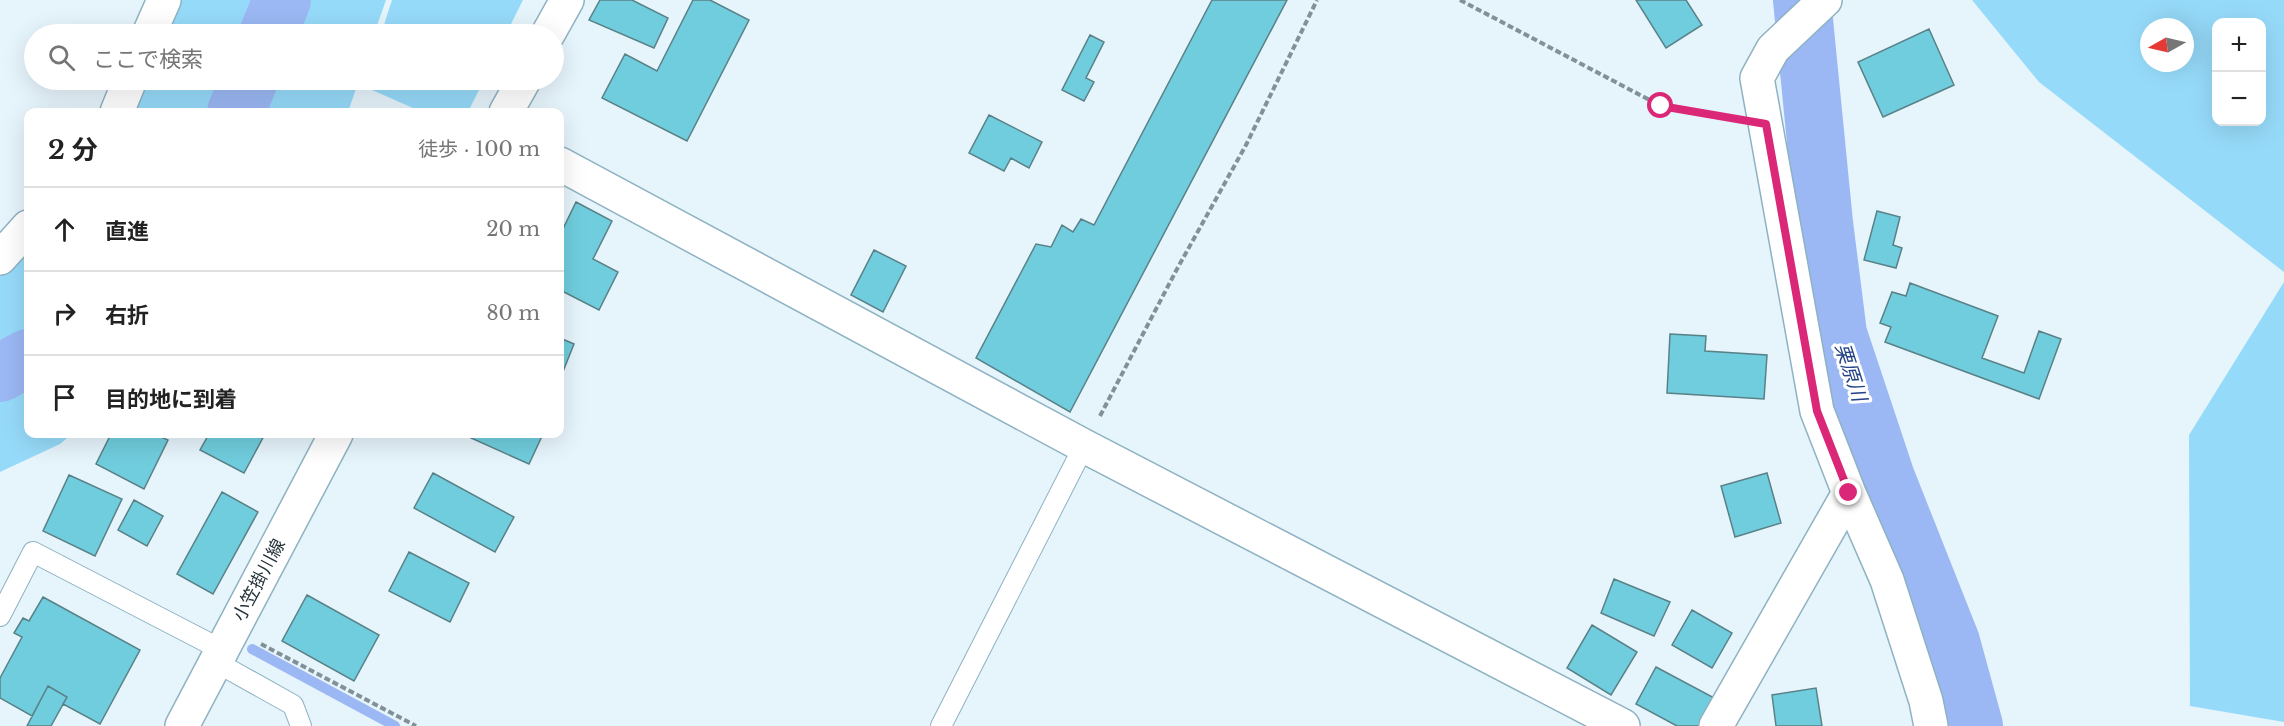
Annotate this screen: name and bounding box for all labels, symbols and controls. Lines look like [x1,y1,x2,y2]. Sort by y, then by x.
north arrow [2140,18,2194,72]
map controls [2212,18,2266,126]
button: + [2212,18,2266,72]
search box [24,24,564,90]
icon: search [45,41,78,74]
text: ここで検索 [93,46,203,73]
button: − [2212,72,2266,126]
route start [1647,92,1673,118]
text: 2 分 [48,134,98,166]
text: 徒歩 · 100 m [418,137,540,161]
icon: ahead [48,213,81,246]
text: 20 m [486,217,540,241]
text: 直進 [105,218,149,245]
icon: right [48,297,81,330]
text: 80 m [486,301,540,325]
text: 右折 [105,302,149,329]
water label: 栗原川 [1830,340,1872,406]
icon: arrive [48,381,81,414]
text: 目的地に到着 [105,386,237,413]
route end [1835,479,1861,505]
street label: 小笠掛川線 [228,535,290,625]

